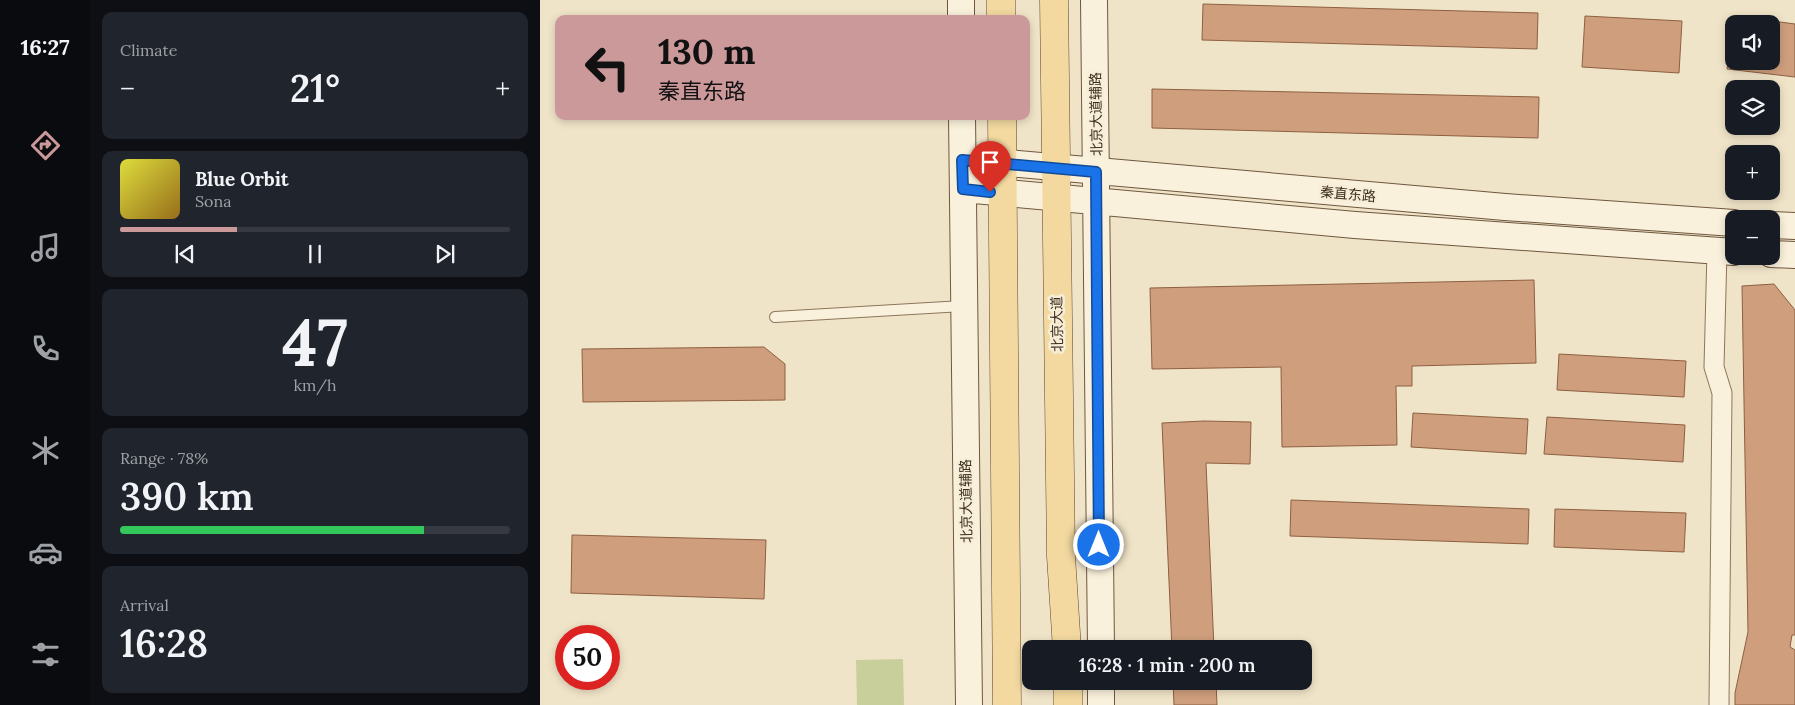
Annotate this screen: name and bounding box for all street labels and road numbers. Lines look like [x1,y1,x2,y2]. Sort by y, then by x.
street label: 北京大道辅路 [1086,72,1106,156]
street label: 秦直东路 [1319,183,1377,205]
street label: 北京大道 [1048,296,1066,352]
street label: 北京大道辅路 [956,459,976,543]

